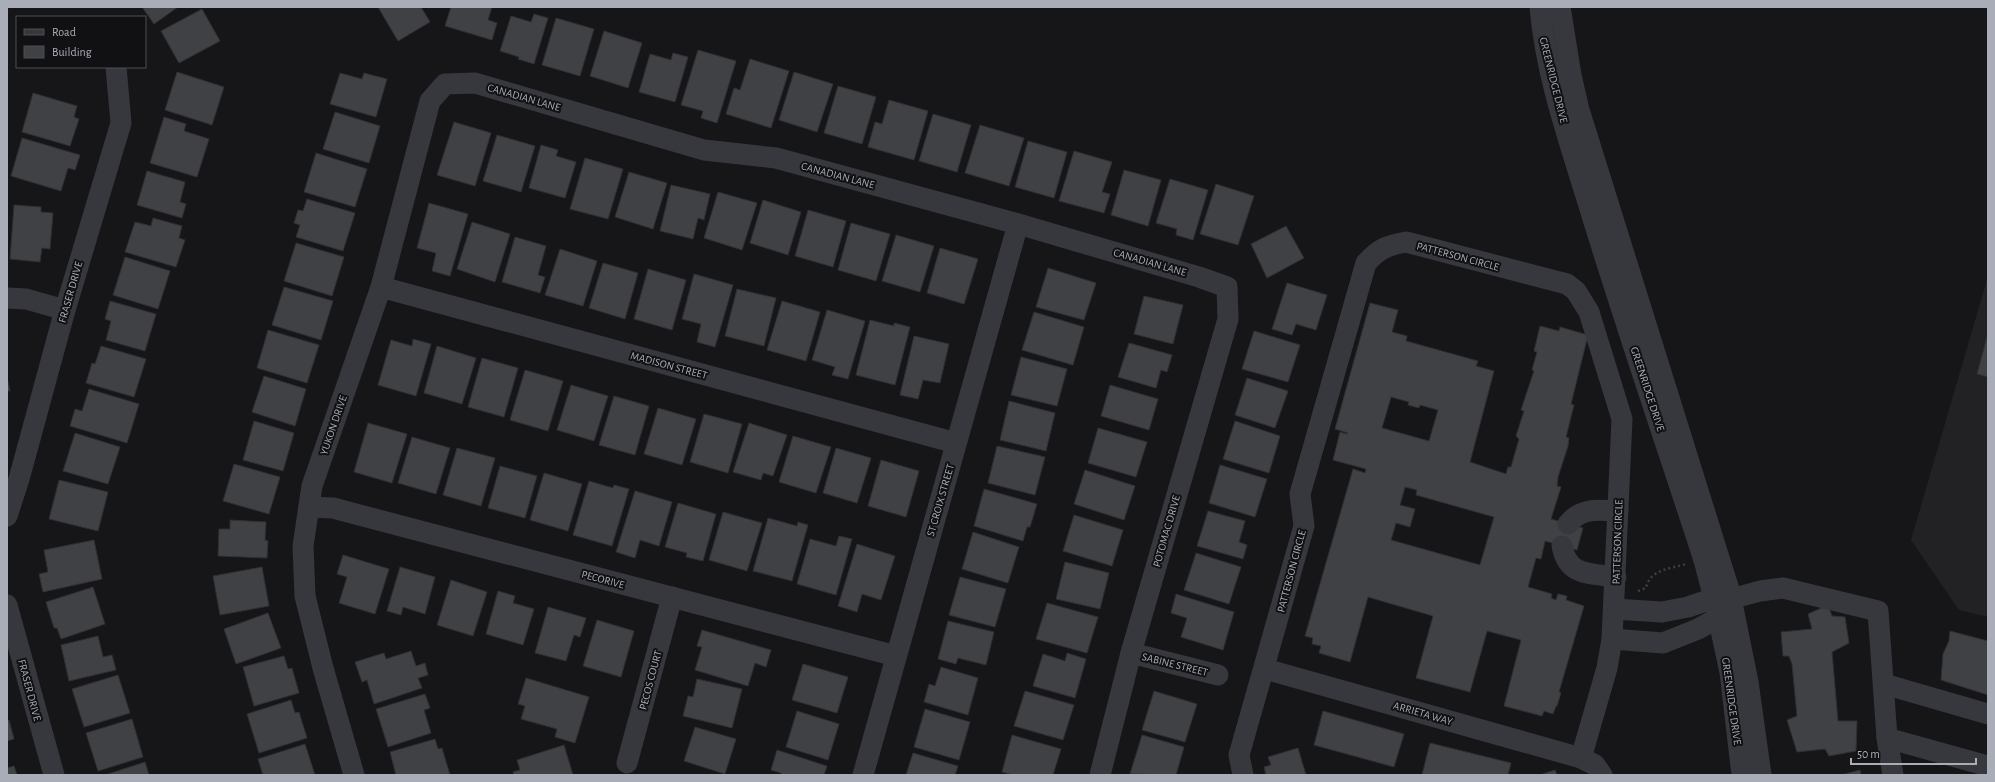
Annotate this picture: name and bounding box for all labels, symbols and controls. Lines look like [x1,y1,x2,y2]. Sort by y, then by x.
legend [16,16,146,68]
text: Road [52,26,76,38]
street label: GREENRIDGE DRIVE [1538,36,1570,125]
text: Building [52,46,92,58]
street label: CANADIAN LANE [486,82,562,113]
street label: CANADIAN LANE [800,160,876,191]
street label: PATTERSON CIRCLE [1415,240,1501,273]
street label: CANADIAN LANE [1112,247,1188,278]
street label: FRASER DRIVE [56,260,85,324]
street label: GREENRIDGE DRIVE [1629,346,1667,433]
street label: MADISON STREET [629,350,709,381]
street label: YUKON DRIVE [318,393,349,456]
street label: ST CROIX STREET [925,462,956,538]
street label: POTOMAC DRIVE [1151,493,1182,568]
street label: PATTERSON CIRCLE [1611,499,1625,585]
street label: PATTERSON CIRCLE [1275,528,1308,614]
street label: PECORIVE [580,568,626,591]
street label: PECOS COURT [637,649,664,711]
street label: SABINE STREET [1141,651,1210,678]
street label: GREENRIDGE DRIVE [1720,657,1743,746]
street label: FRASER DRIVE [16,658,43,723]
street label: ARRIETA WAY [1392,700,1454,727]
scale bar [1851,740,1976,766]
text: 50 m [1857,748,1880,760]

